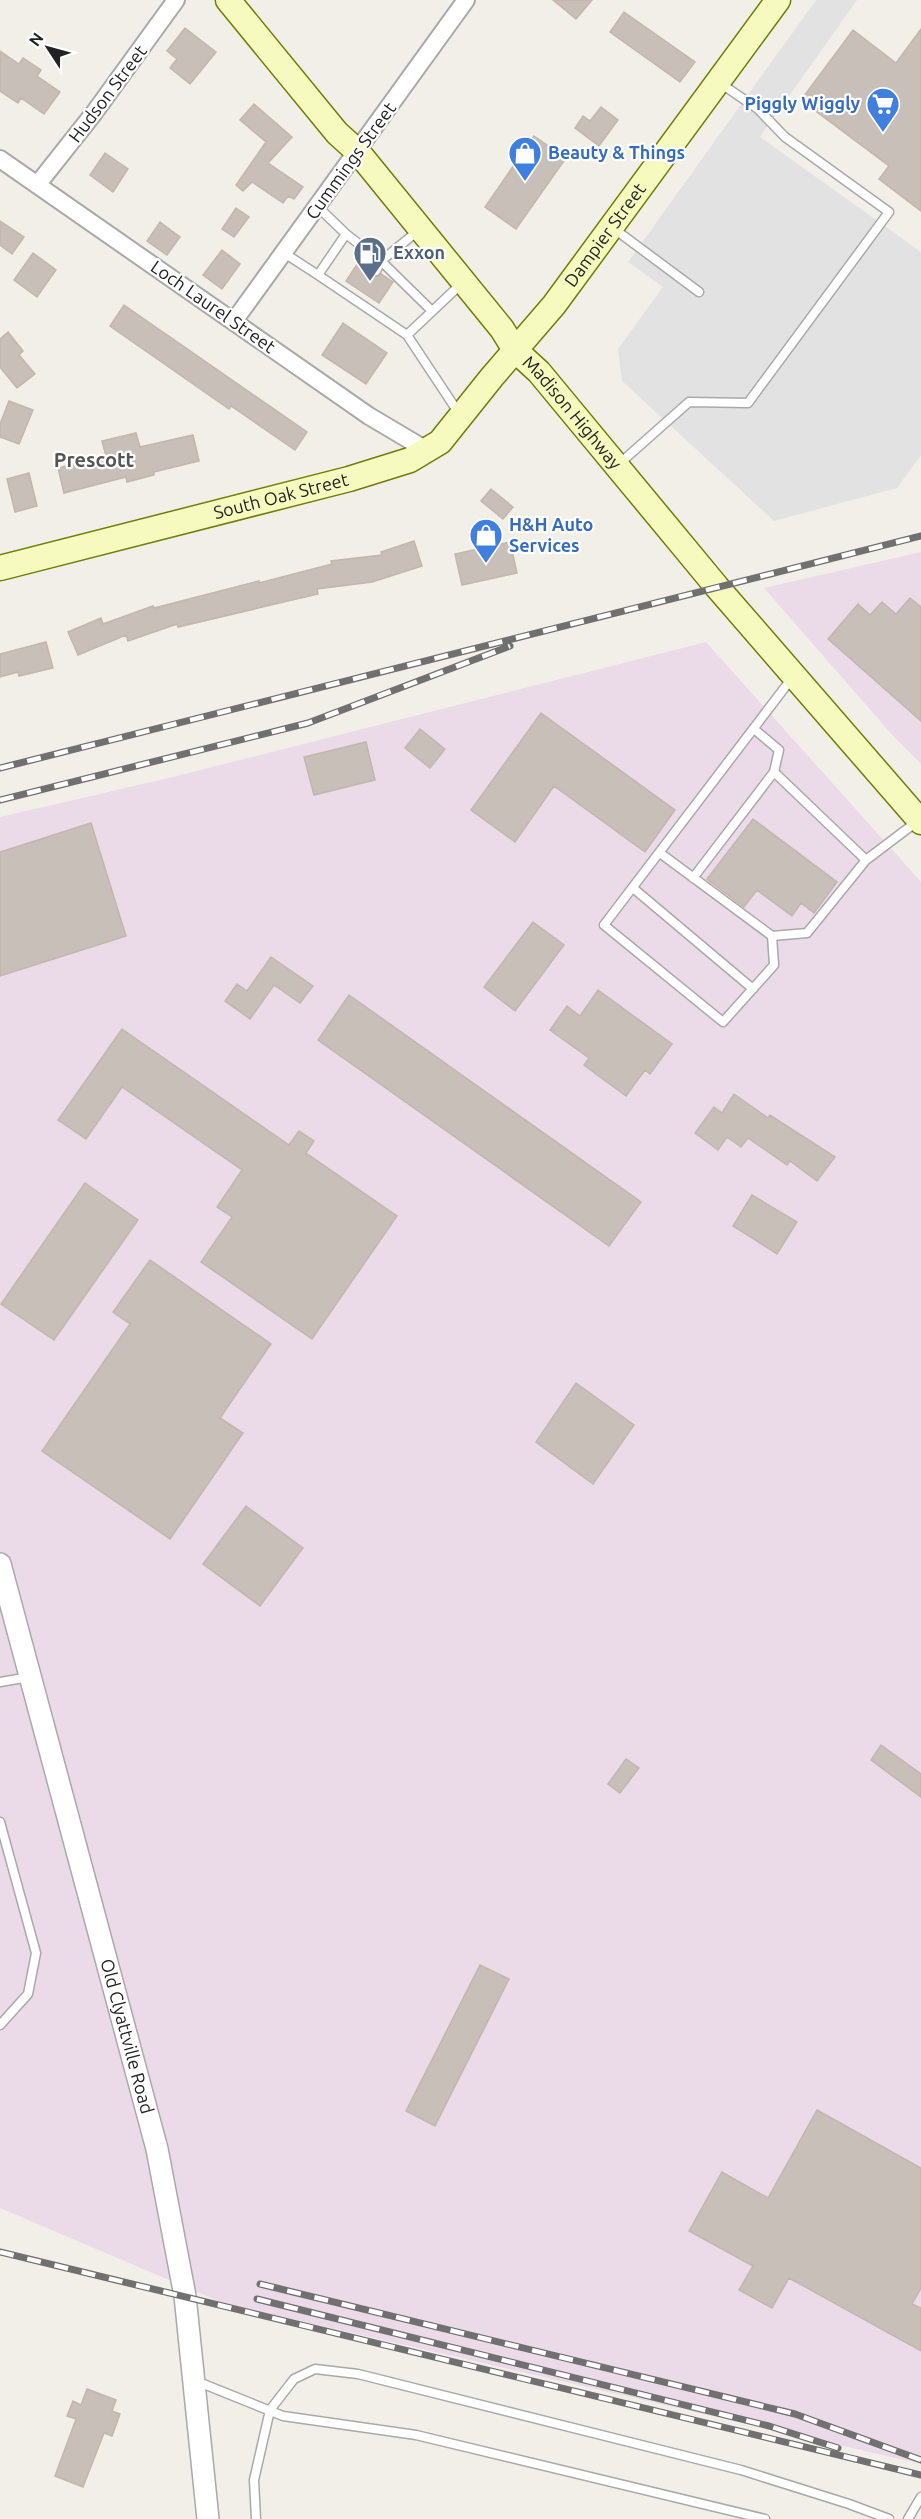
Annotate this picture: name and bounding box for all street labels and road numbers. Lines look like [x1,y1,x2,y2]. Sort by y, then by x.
street label: Hudson Street [64,41,150,146]
street label: Cummings Street [301,98,399,223]
street label: Dampier Street [560,179,649,290]
street label: Loch Laurel Street [148,256,280,357]
street label: Madison Highway [519,351,626,473]
street label: South Oak Street [211,469,350,522]
street label: Old Clyattville Road [97,1956,158,2116]

